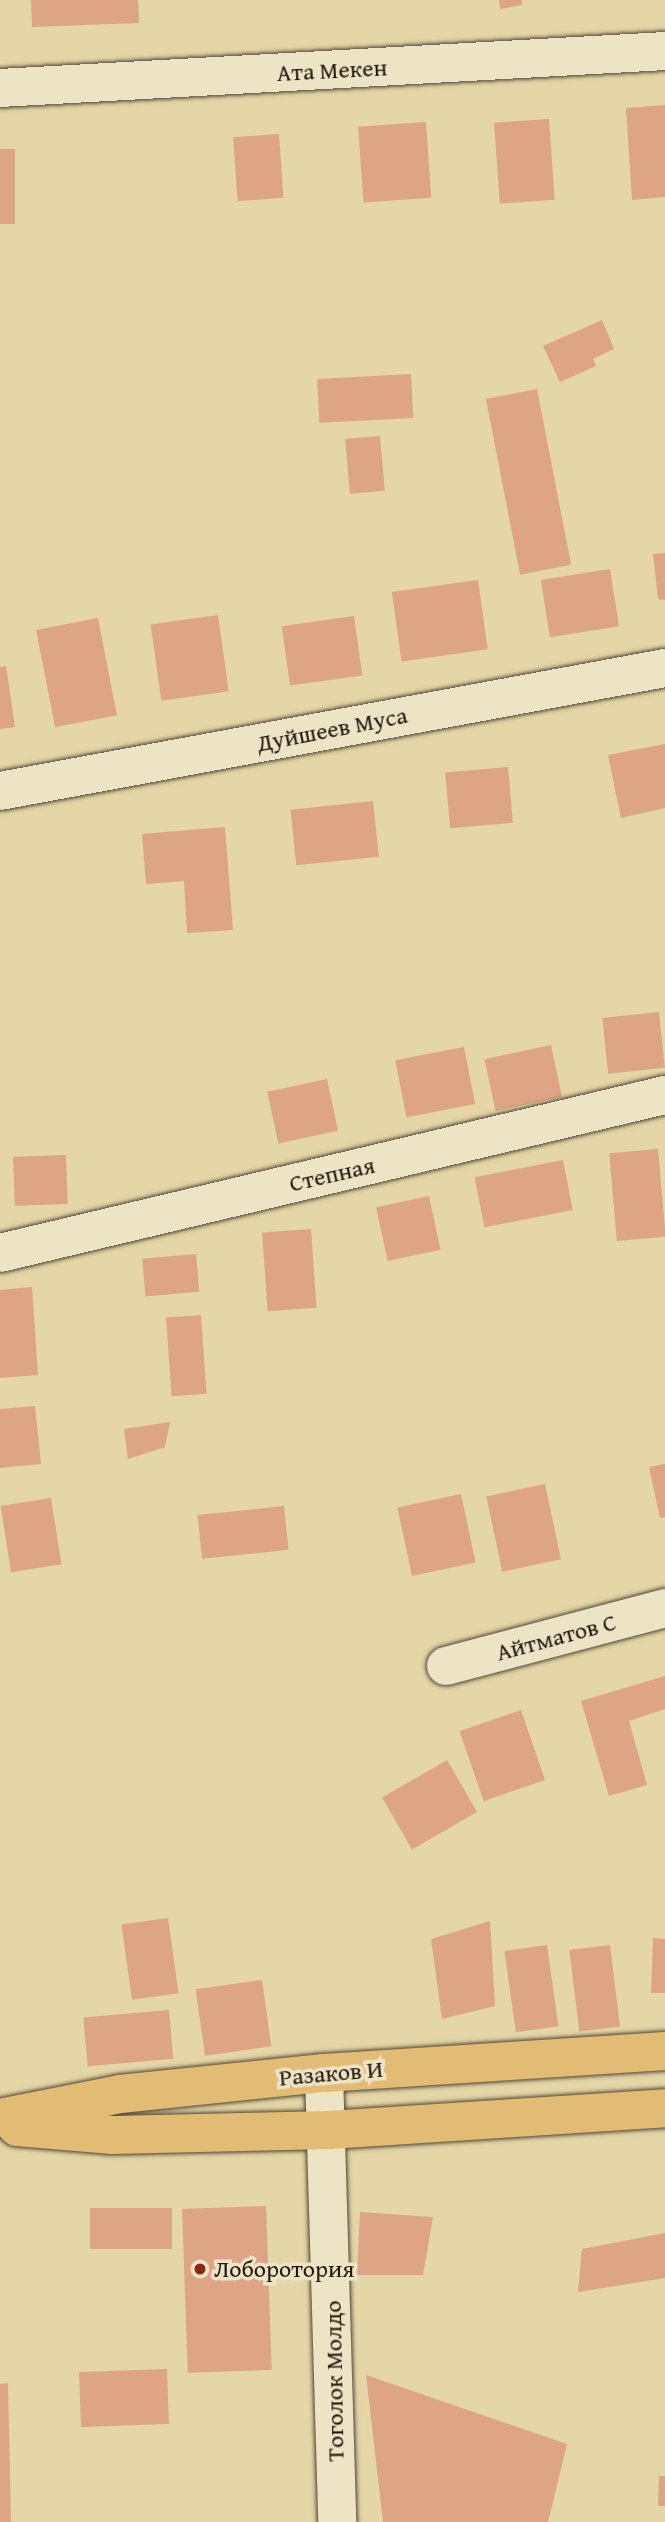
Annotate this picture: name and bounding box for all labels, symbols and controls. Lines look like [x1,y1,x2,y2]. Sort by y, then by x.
street label: Ата Мекен [276,53,388,87]
street label: Дуйшеев Муса [254,700,410,758]
street label: Степная [286,1150,378,1198]
street label: Айтматов С [493,1607,619,1667]
street label: Разаков И [278,2054,384,2092]
place label: Лоборотория [214,2255,354,2283]
marker: Лоборотория [192,2261,208,2277]
street label: Тоголок Молдо [318,2300,350,2462]

